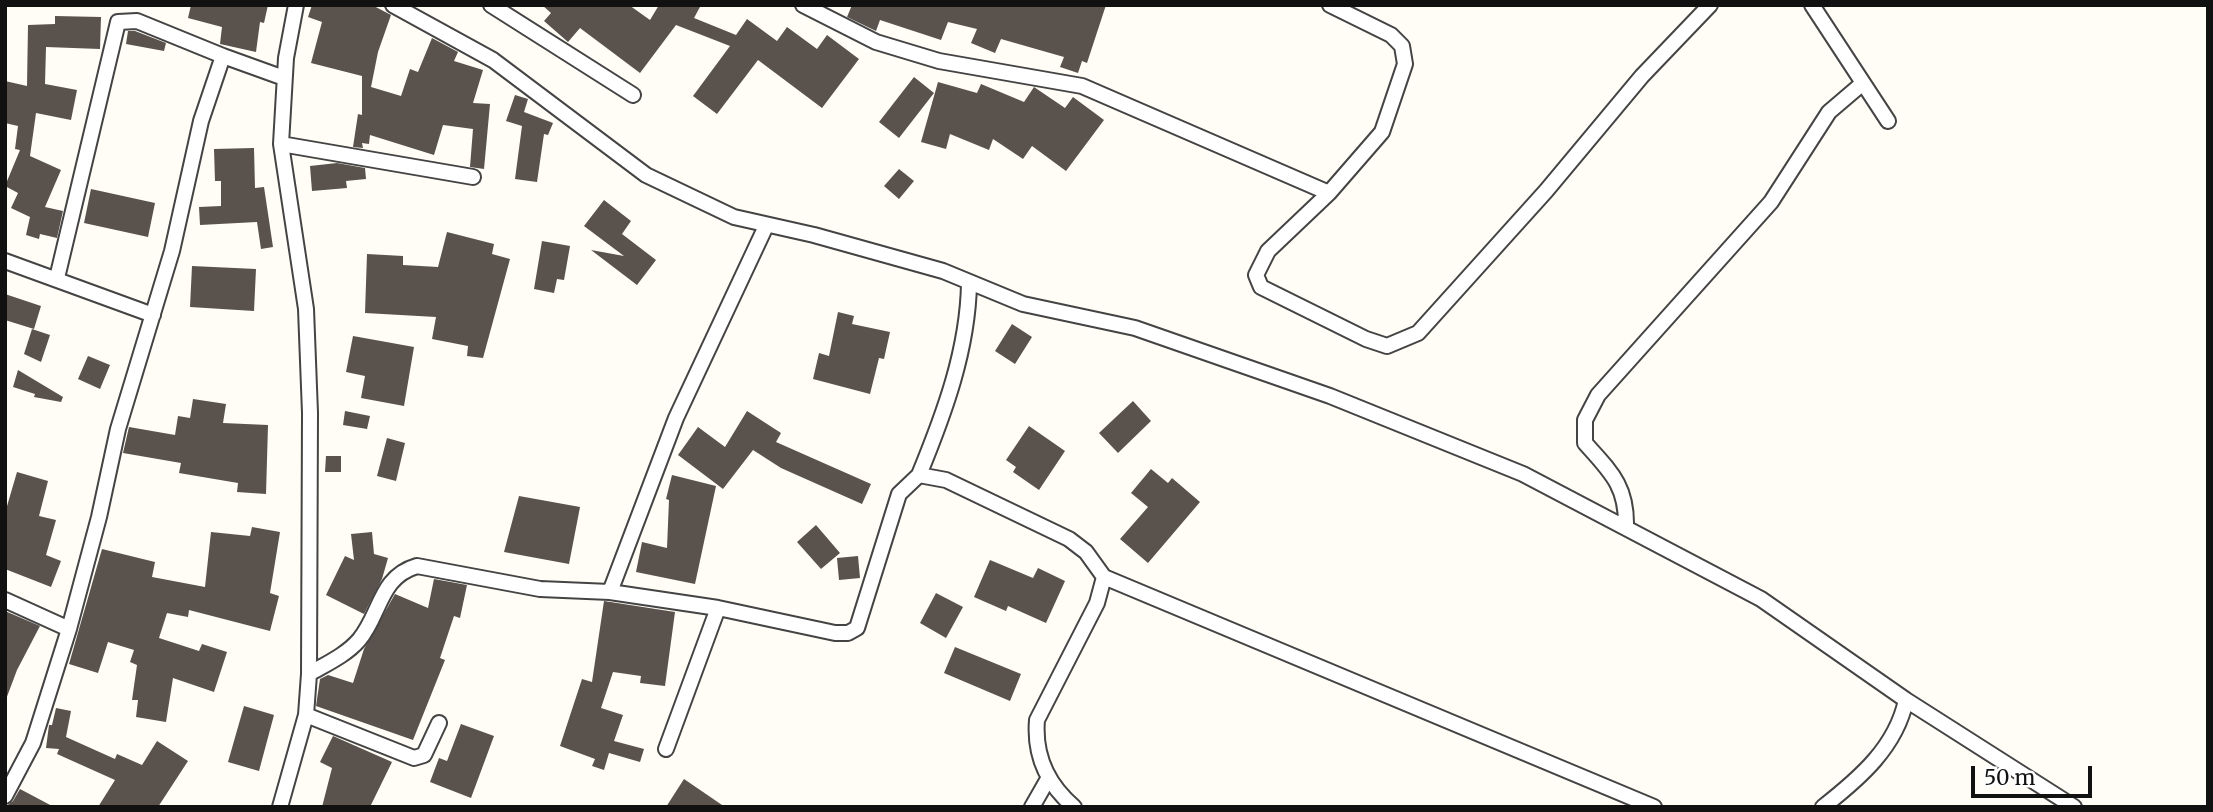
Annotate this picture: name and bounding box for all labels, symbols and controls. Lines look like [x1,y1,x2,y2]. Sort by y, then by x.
scale bar [1975,752,2096,796]
text: 50 m [1984,764,2035,791]

